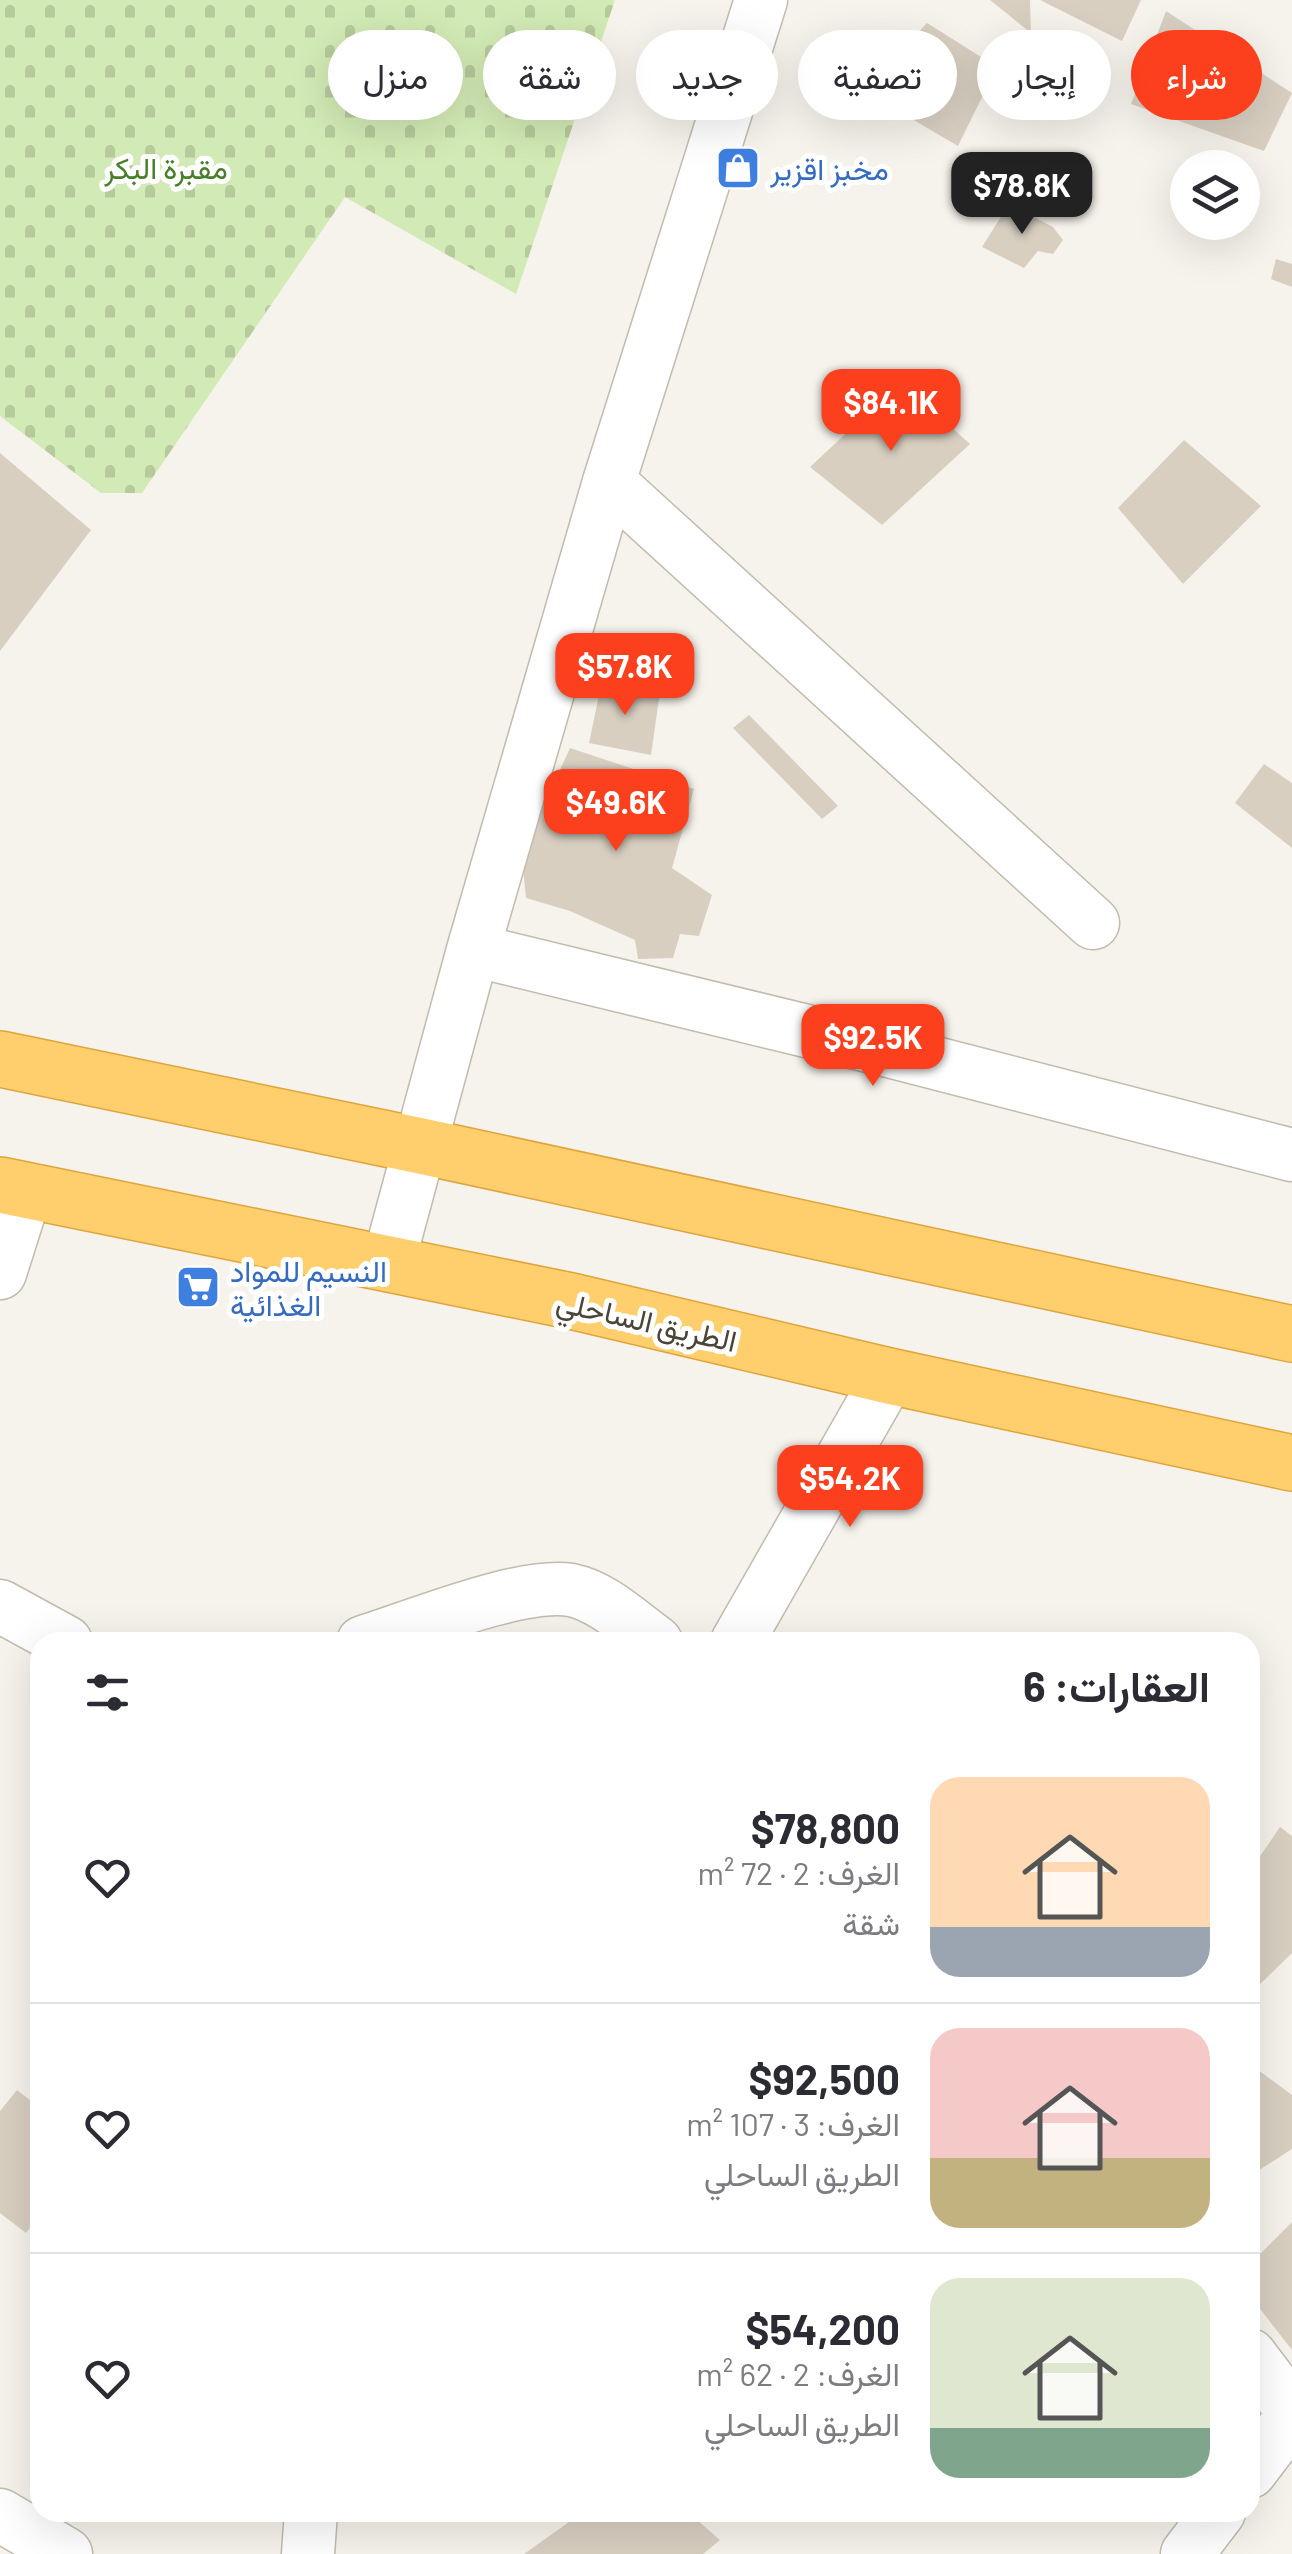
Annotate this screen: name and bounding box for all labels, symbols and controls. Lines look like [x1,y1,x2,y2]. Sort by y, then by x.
chip: منزل [328,30,463,120]
chip: شقة [483,30,616,120]
chip: جديد [636,30,778,120]
chip: تصفية [798,30,957,120]
chip: إيجار [977,30,1111,120]
chip: شراء [1131,30,1262,120]
shop icon: مخبز اقزير [715,145,761,191]
park label: مقبرة البكر [103,149,228,187]
place label: مخبز اقزير [769,150,889,188]
map controls [1170,150,1260,240]
button: layers [1170,150,1260,240]
pin: $78.8K [941,152,1103,237]
text: $78.8K [973,165,1071,203]
pin: $84.1K [810,369,972,454]
text: $84.1K [844,382,938,420]
pin: $57.8K [544,633,706,718]
text: $57.8K [577,646,673,684]
pin: $49.6K [535,769,697,854]
text: $49.6K [566,782,666,820]
pin: $92.5K [792,1004,954,1089]
text: $92.5K [823,1017,923,1055]
place label: النسيم للمواد الغذائية [230,1252,387,1323]
supermarket icon: النسيم للمواد الغذائية [175,1264,221,1310]
street label: الطريق الساحلي [552,1282,741,1366]
pin: $54.2K [769,1445,931,1530]
text: $54.2K [799,1458,901,1496]
text: العقارات: 6 [1023,1660,1210,1710]
icon: filters [80,1665,135,1720]
text: $78,800 [751,1802,900,1852]
icon: home [1010,1817,1130,1937]
icon: heart [80,1850,135,1905]
text: الغرف: 2 · 72 m² [698,1853,900,1891]
text: شقة [842,1903,900,1941]
text: $92,500 [749,2053,900,2103]
icon: home [1010,2068,1130,2188]
icon: heart [80,2101,135,2156]
text: الغرف: 3 · 107 m² [686,2104,900,2142]
text: الطريق الساحلي [704,2154,900,2192]
text: $54,200 [745,2303,900,2353]
icon: home [1010,2318,1130,2438]
icon: heart [80,2351,135,2406]
text: الغرف: 2 · 62 m² [696,2354,900,2392]
text: الطريق الساحلي [704,2404,900,2442]

